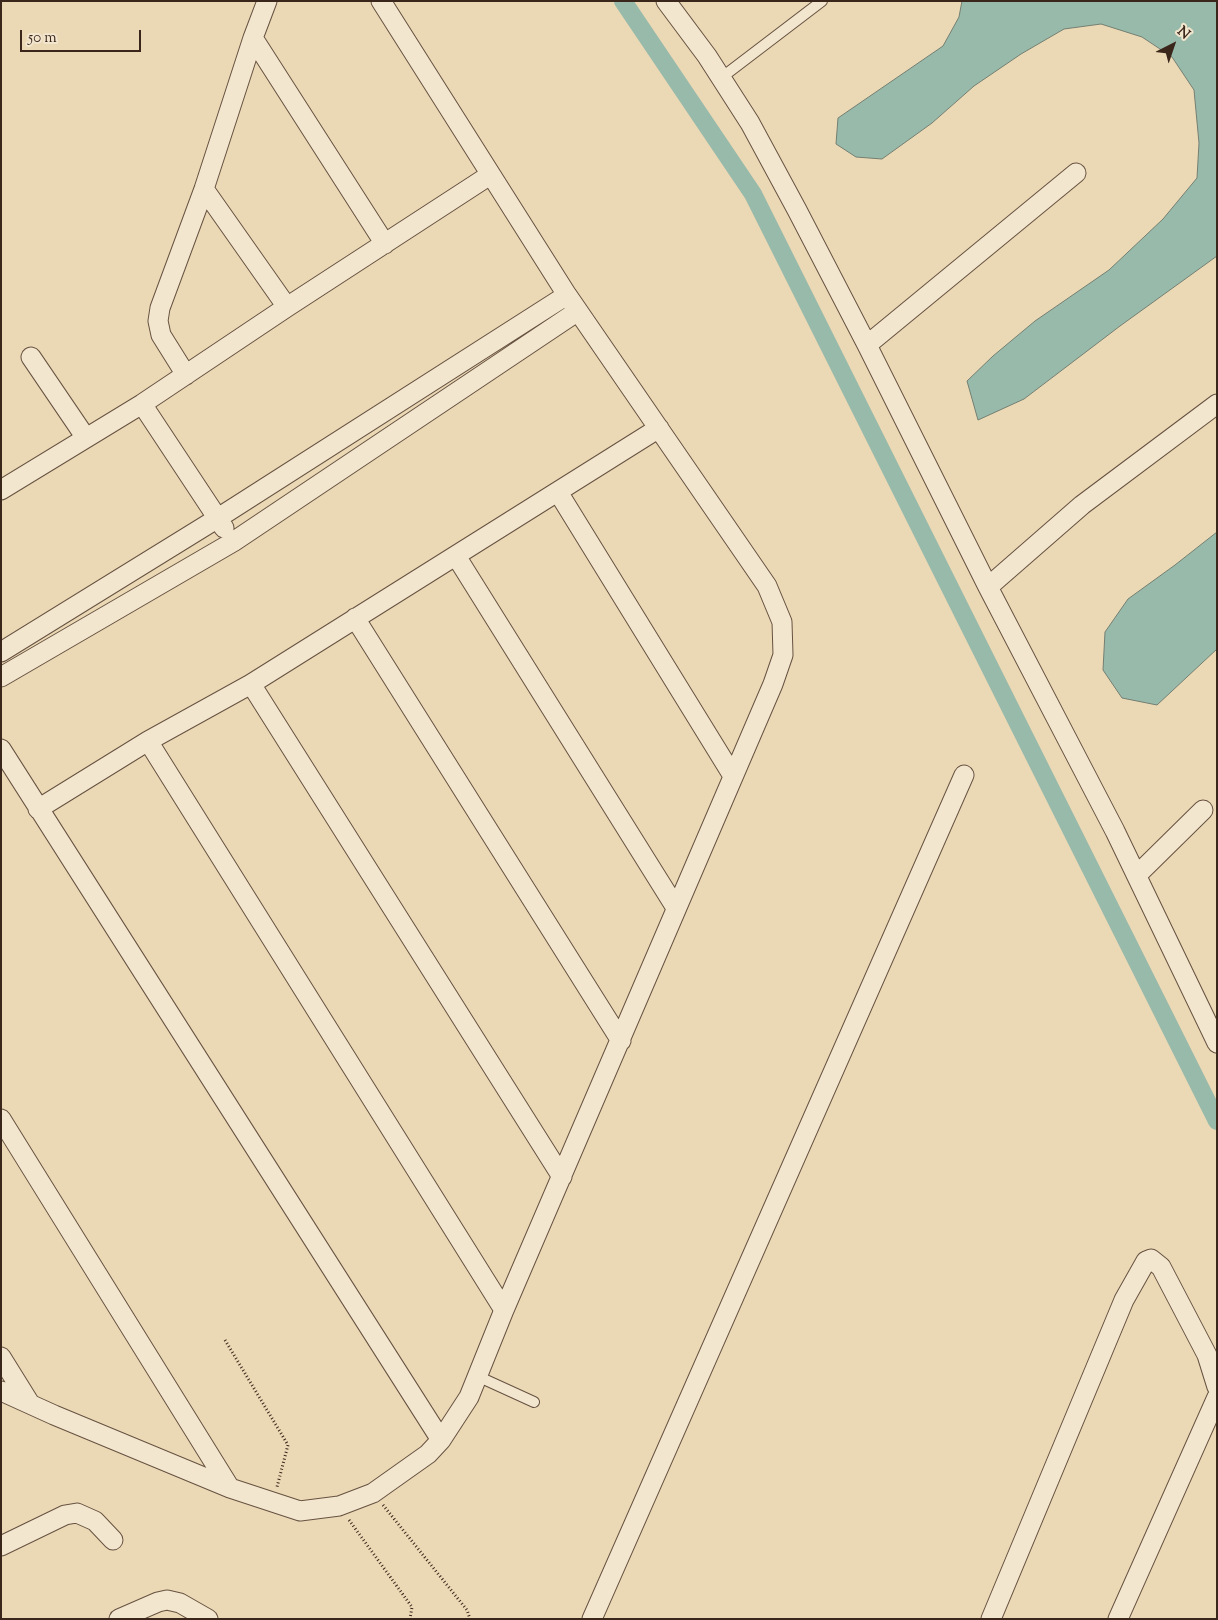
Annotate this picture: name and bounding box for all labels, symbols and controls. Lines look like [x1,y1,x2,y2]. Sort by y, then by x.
scale bar [22,20,144,52]
north arrow [1148,20,1198,70]
text: N [1172,22,1194,45]
text: 50 m [28,28,57,49]

